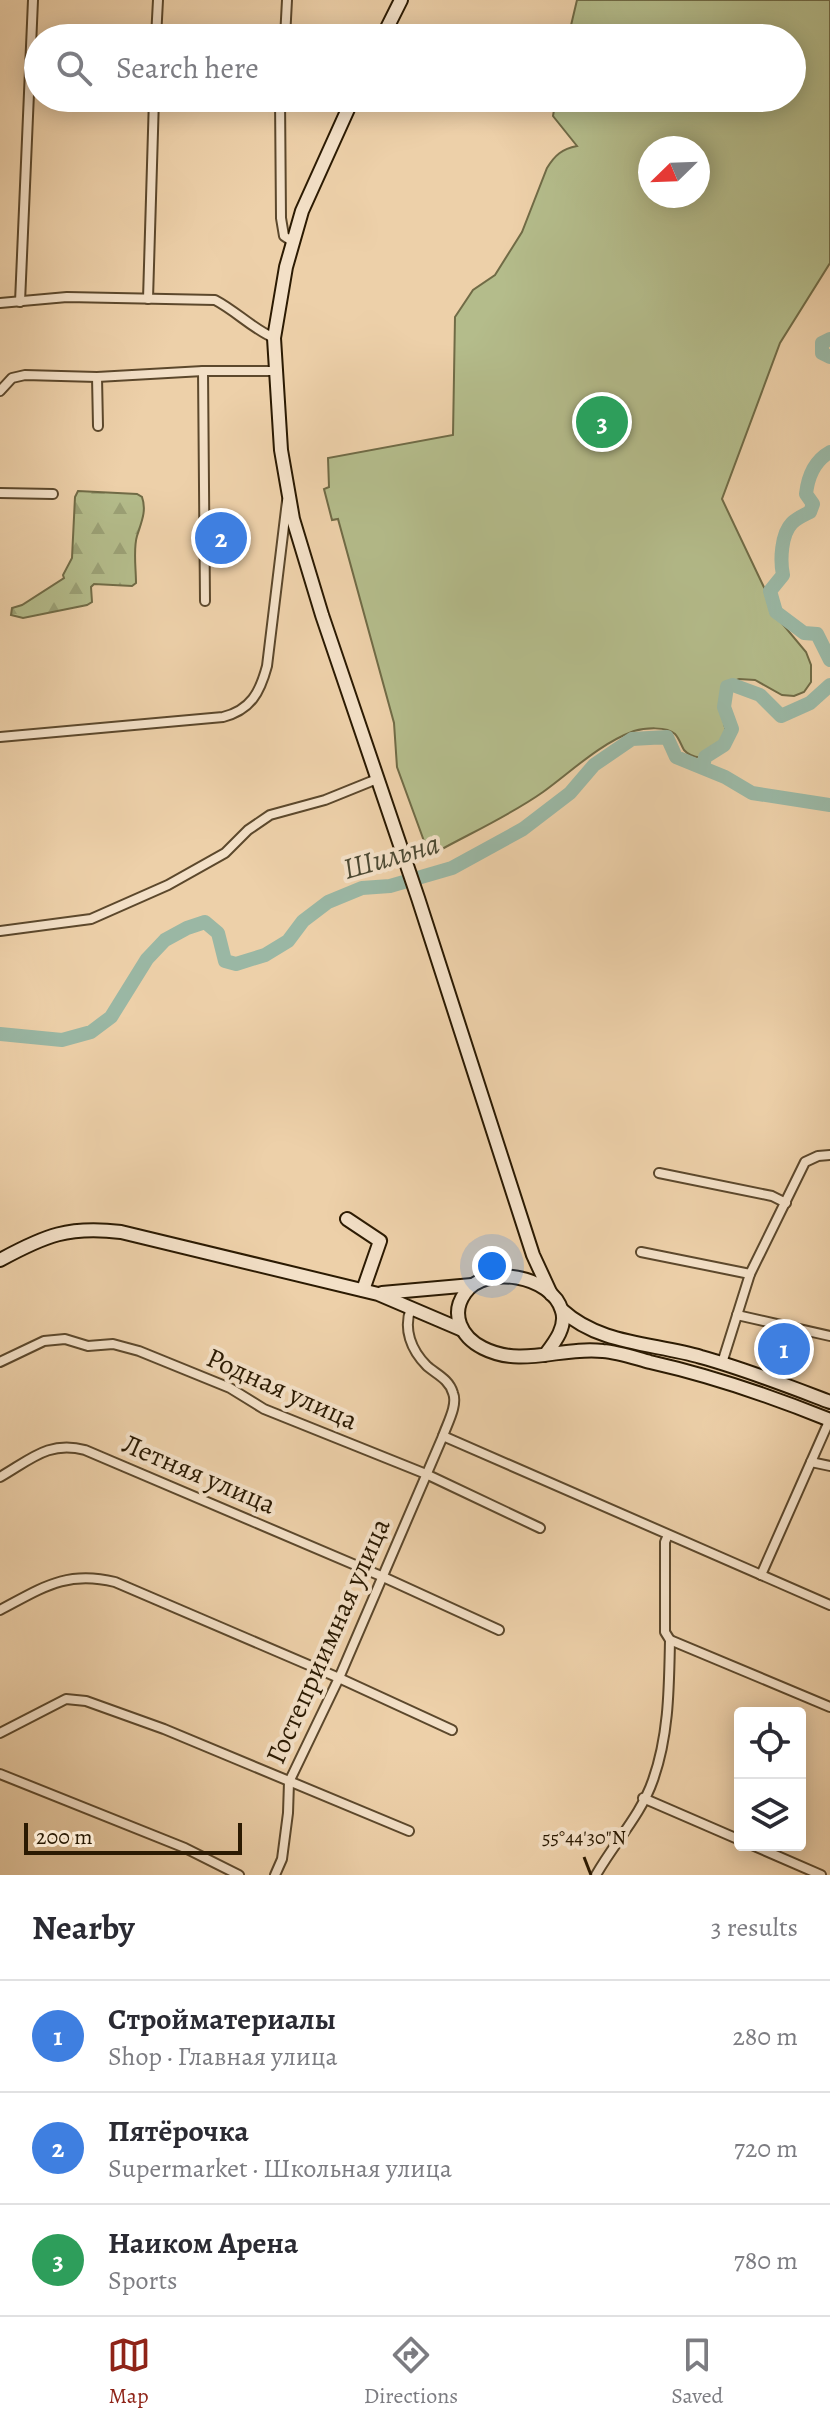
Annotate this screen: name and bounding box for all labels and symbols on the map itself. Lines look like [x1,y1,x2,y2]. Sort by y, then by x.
north arrow [638,136,710,208]
pin: 3 [576,392,628,452]
pin: 2 [195,508,247,568]
water label: Шильна [338,823,444,889]
your location [472,1246,512,1286]
pin: 1 [758,1319,810,1379]
street label: Родная улица [200,1339,364,1439]
street label: Летняя улица [116,1425,282,1523]
street label: Гостеприимная улица [257,1512,399,1770]
scale bar [24,1819,242,1855]
text: 55°44'30"N [542,1824,626,1851]

